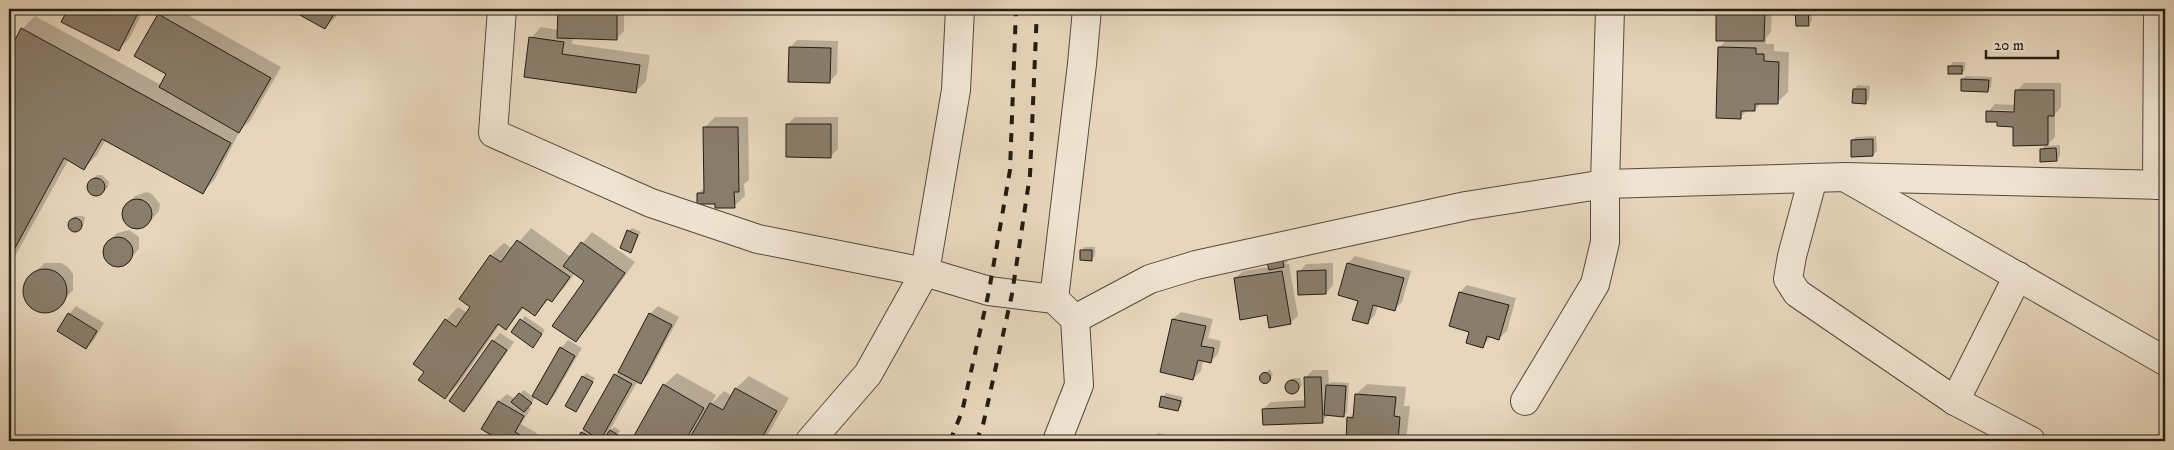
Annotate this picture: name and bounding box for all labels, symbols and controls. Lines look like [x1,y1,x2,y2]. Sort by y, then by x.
scale bar [1986,28,2059,60]
text: 20 m [1994,36,2024,55]

